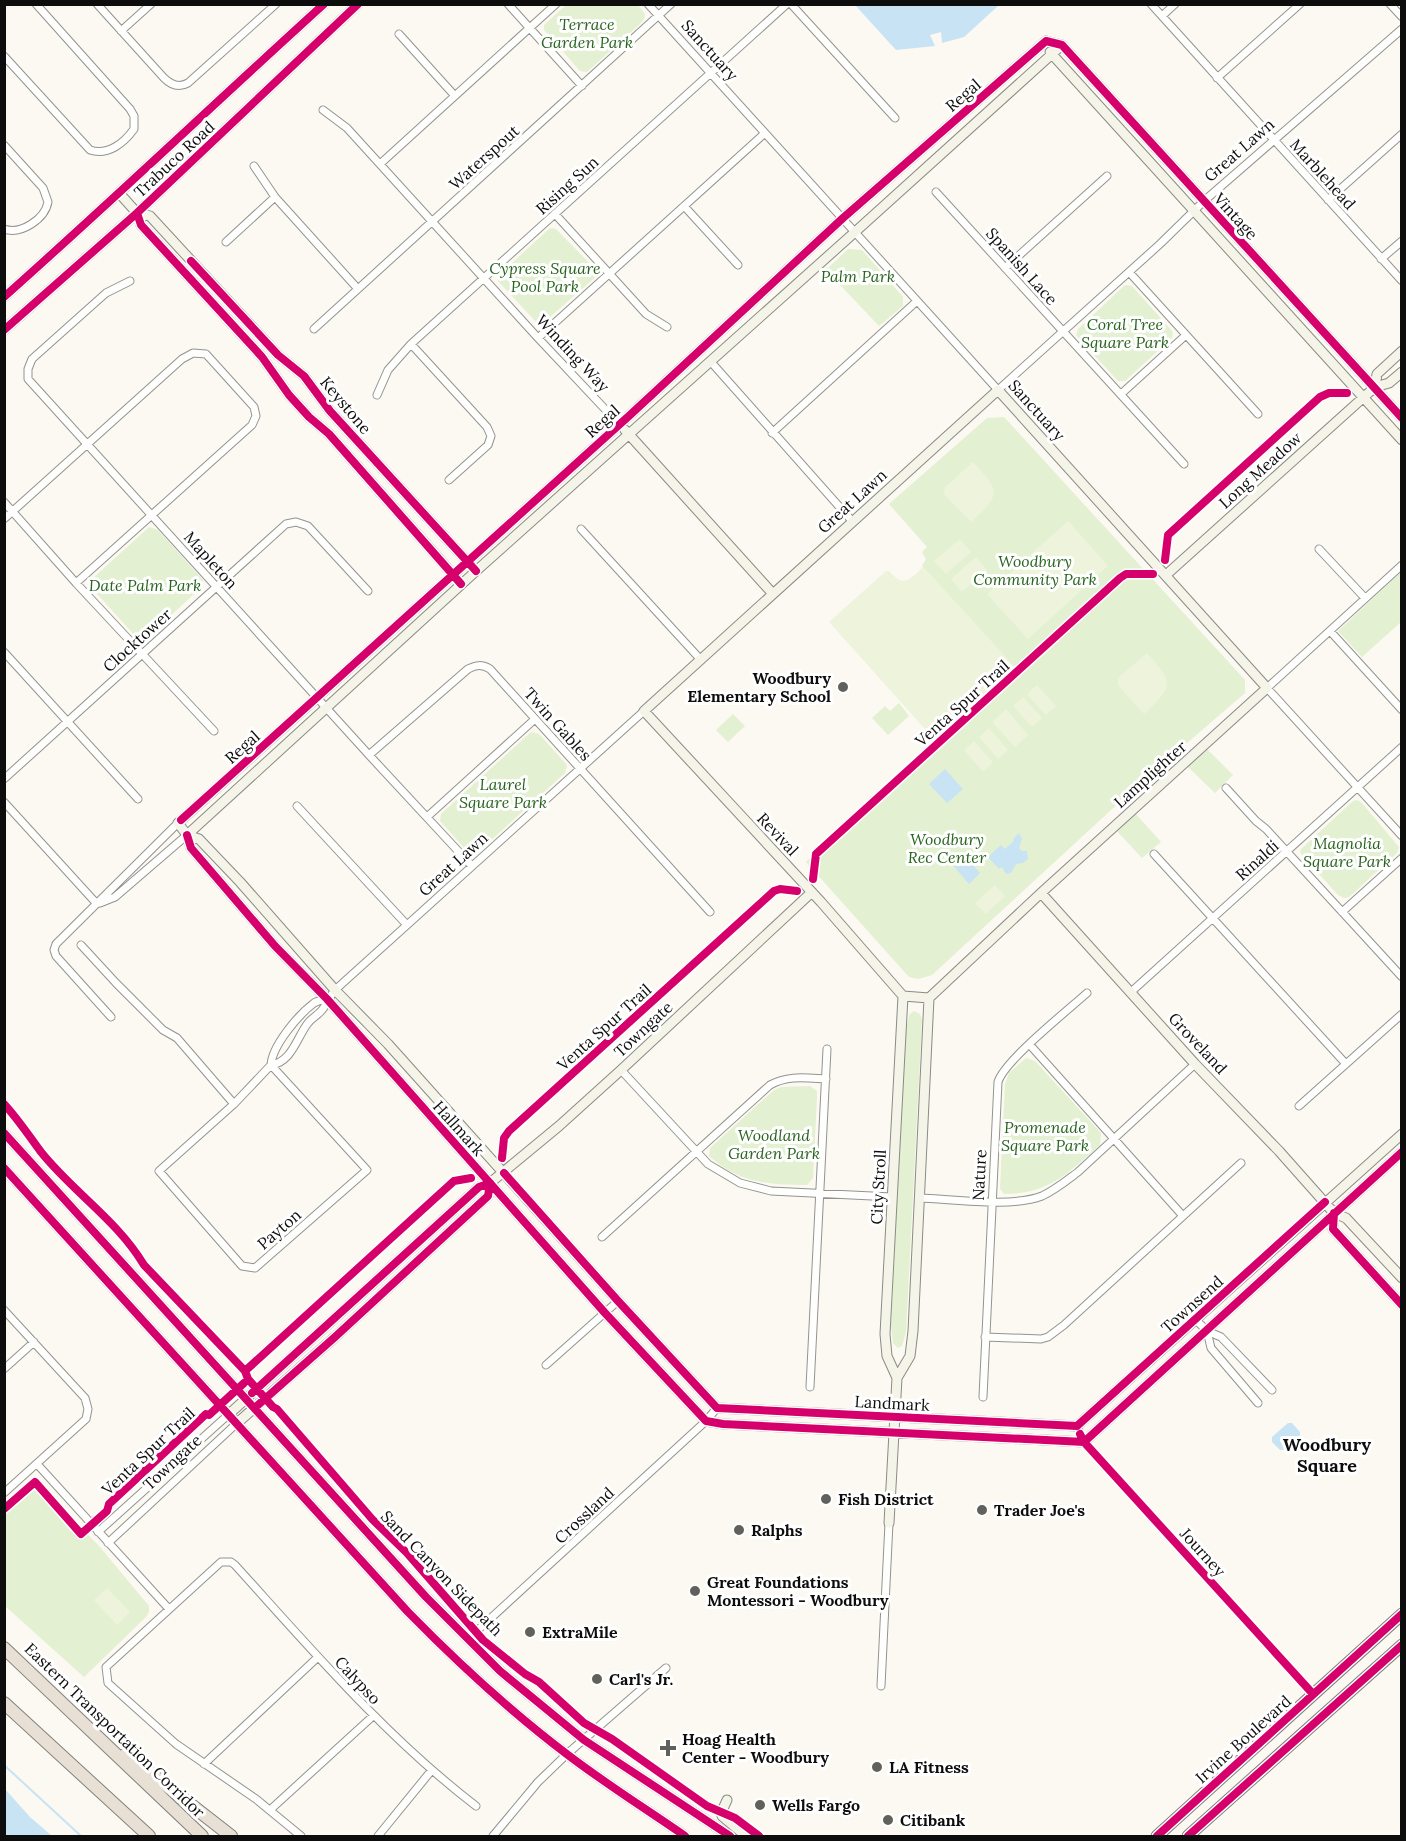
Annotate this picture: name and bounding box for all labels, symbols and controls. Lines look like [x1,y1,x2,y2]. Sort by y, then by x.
park label: Terrace Garden Park [541,14,633,52]
street label: Sanctuary [677,15,743,85]
street label: Regal [941,74,985,116]
street label: Great Lawn [1200,114,1278,186]
street label: Trabuco Road [129,116,219,201]
street label: Waterspout [445,120,524,194]
street label: Marblehead [1286,135,1360,214]
street label: Rising Sun [532,151,603,218]
street label: Vintage [1209,188,1262,244]
street label: Spanish Lace [982,223,1062,309]
park label: Cypress Square Pool Park [489,258,601,296]
park label: Palm Park [821,266,895,286]
street label: Winding Way [532,310,614,396]
park label: Coral Tree Square Park [1081,314,1169,352]
street label: Keystone [316,372,376,438]
street label: Sanctuary [1004,375,1070,445]
street label: Regal [580,400,624,442]
street label: Long Meadow [1215,428,1306,512]
street label: Great Lawn [813,464,891,537]
street label: Mapleton [180,527,242,593]
park label: Woodbury Community Park [973,551,1097,589]
park label: Date Palm Park [89,575,201,595]
street label: Clocktower [98,604,176,676]
street label: Venta Spur Trail [910,655,1013,751]
place label: Woodbury Elementary School [687,668,831,706]
marker: Woodbury Elementary School [836,680,850,694]
street label: Twin Gables [520,683,596,765]
street label: Regal [220,726,264,768]
street label: Lamplighter [1109,736,1191,812]
park label: Laurel Square Park [459,774,547,812]
street label: Revival [753,808,803,860]
street label: Great Lawn [414,827,492,900]
park label: Woodbury Rec Center [908,829,987,867]
park label: Magnolia Square Park [1303,833,1391,871]
street label: Rinaldi [1231,836,1283,884]
street label: Venta Spur Trail [552,979,655,1075]
street label: Towngate [609,997,677,1061]
street label: Groveland [1164,1008,1232,1078]
street label: Hallmark [429,1096,489,1160]
park label: Promenade Square Park [1001,1117,1089,1155]
park label: Woodland Garden Park [728,1125,820,1163]
street label: Nature [968,1148,990,1201]
street label: City Stroll [866,1149,890,1225]
street label: Payton [253,1204,305,1253]
street label: Townsend [1157,1271,1227,1337]
street label: Landmark [854,1391,930,1415]
street label: Venta Spur Trail [97,1403,199,1500]
street label: Towngate [138,1430,206,1494]
district label: Woodbury Square [1283,1433,1371,1477]
street label: Crossland [550,1482,618,1548]
place label: Fish District [838,1489,934,1509]
marker: Fish District [819,1492,833,1506]
place label: Trader Joe's [994,1500,1085,1520]
marker: Trader Joe's [975,1503,989,1517]
street label: Sand Canyon Sidepath [377,1506,507,1640]
place label: Ralphs [751,1520,803,1540]
marker: Ralphs [732,1523,746,1537]
street label: Journey [1175,1523,1230,1581]
place label: Great Foundations Montessori - Woodbury [707,1572,889,1610]
marker: Great Foundations Montessori - Woodbury [688,1584,702,1598]
place label: ExtraMile [542,1622,618,1642]
marker: ExtraMile [523,1625,537,1639]
street label: Eastern Transportation Corridor [21,1639,209,1821]
street label: Calypso [331,1652,385,1708]
place label: Carl's Jr. [609,1669,673,1689]
marker: Carl's Jr. [590,1672,604,1686]
street label: Irvine Boulevard [1191,1691,1295,1787]
place label: Hoag Health Center - Woodbury [682,1729,829,1767]
marker: Hoag Health Center - Woodbury [659,1739,677,1757]
place label: LA Fitness [889,1757,969,1777]
marker: LA Fitness [870,1760,884,1774]
place label: Wells Fargo [772,1795,860,1815]
marker: Wells Fargo [753,1798,767,1812]
place label: Citibank [900,1810,966,1830]
marker: Citibank [881,1813,895,1827]

